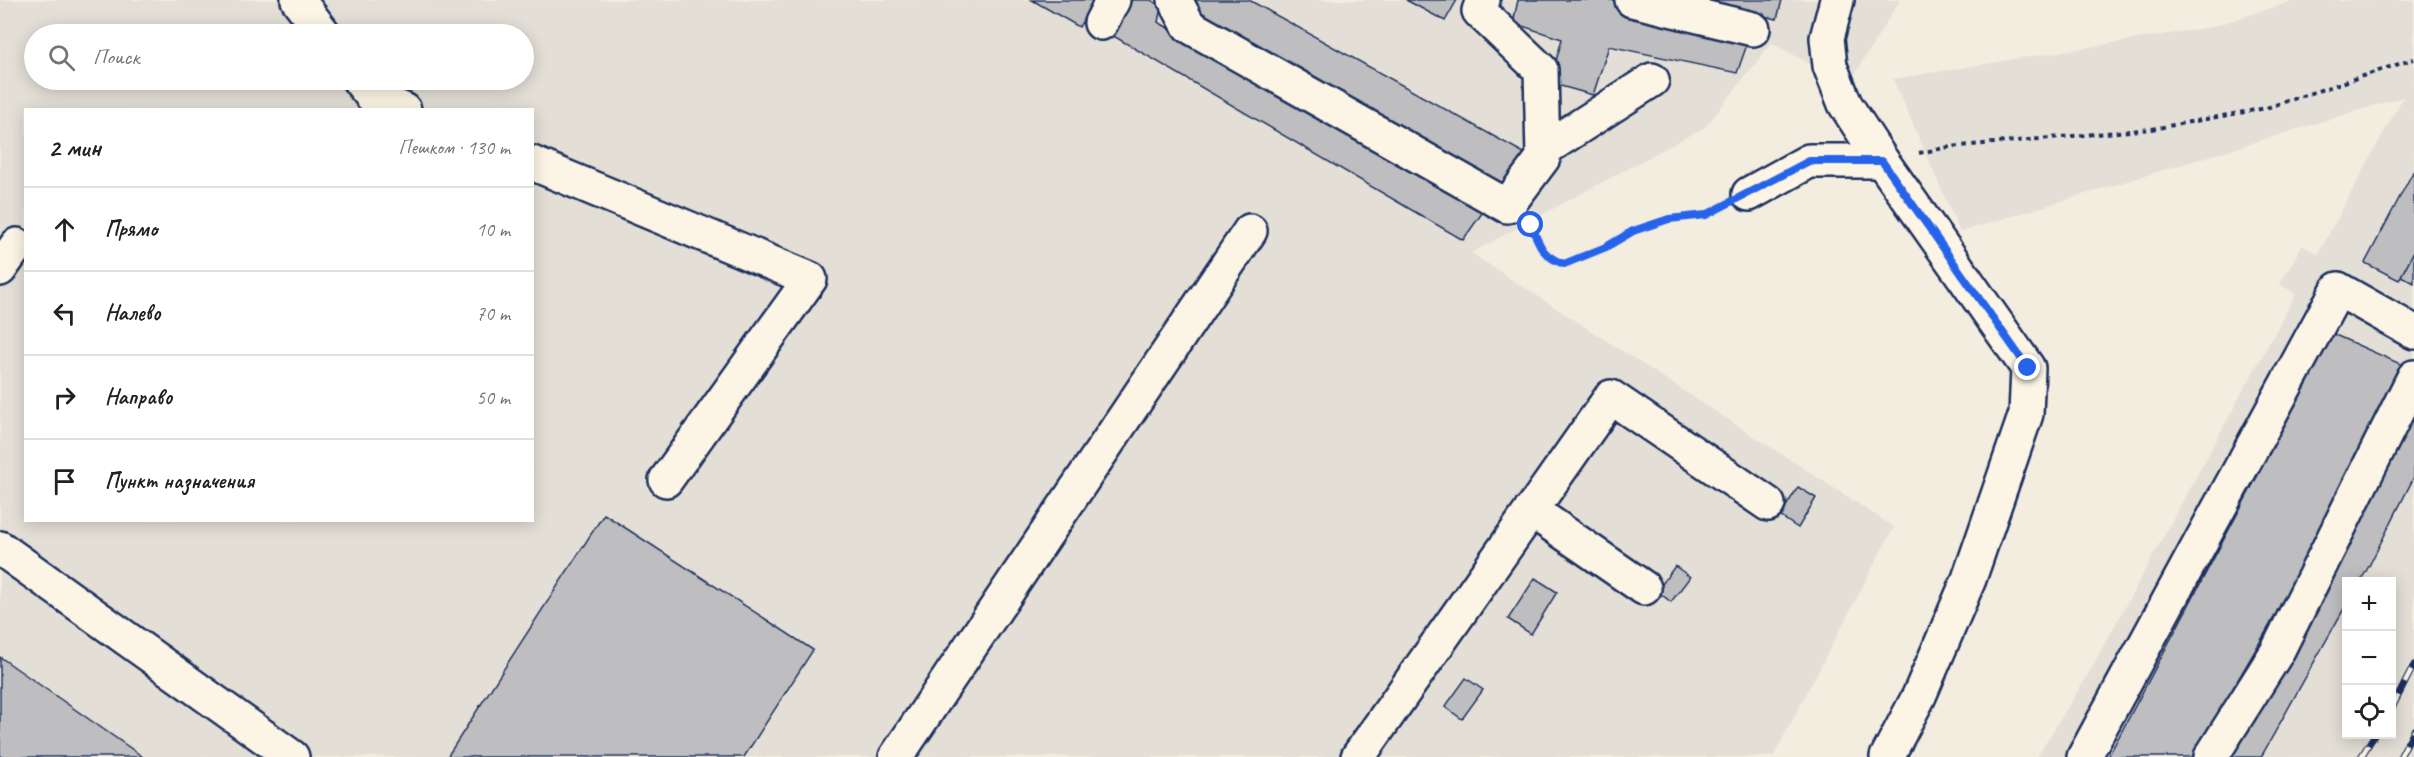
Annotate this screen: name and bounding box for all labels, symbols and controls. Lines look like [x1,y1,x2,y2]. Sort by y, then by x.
search box [24,24,534,90]
icon: search [45,41,78,74]
text: Поиск [93,43,139,71]
text: 2 мин [48,131,101,164]
text: Пешком · 130 m [398,135,510,160]
route start [1517,211,1543,237]
icon: ahead [48,213,81,246]
text: Прямо [105,215,157,243]
text: 10 m [476,217,510,242]
icon: left [48,297,81,330]
text: Налево [105,299,161,327]
text: 70 m [476,301,510,326]
route end [2014,354,2040,380]
icon: right [48,381,81,414]
text: Направо [105,383,172,411]
text: 50 m [476,385,510,410]
icon: arrive [48,465,81,498]
text: Пункт назначения [105,467,254,495]
map controls [2342,577,2396,739]
button: + [2342,577,2396,631]
button: − [2342,631,2396,685]
button: locate [2342,685,2396,739]

